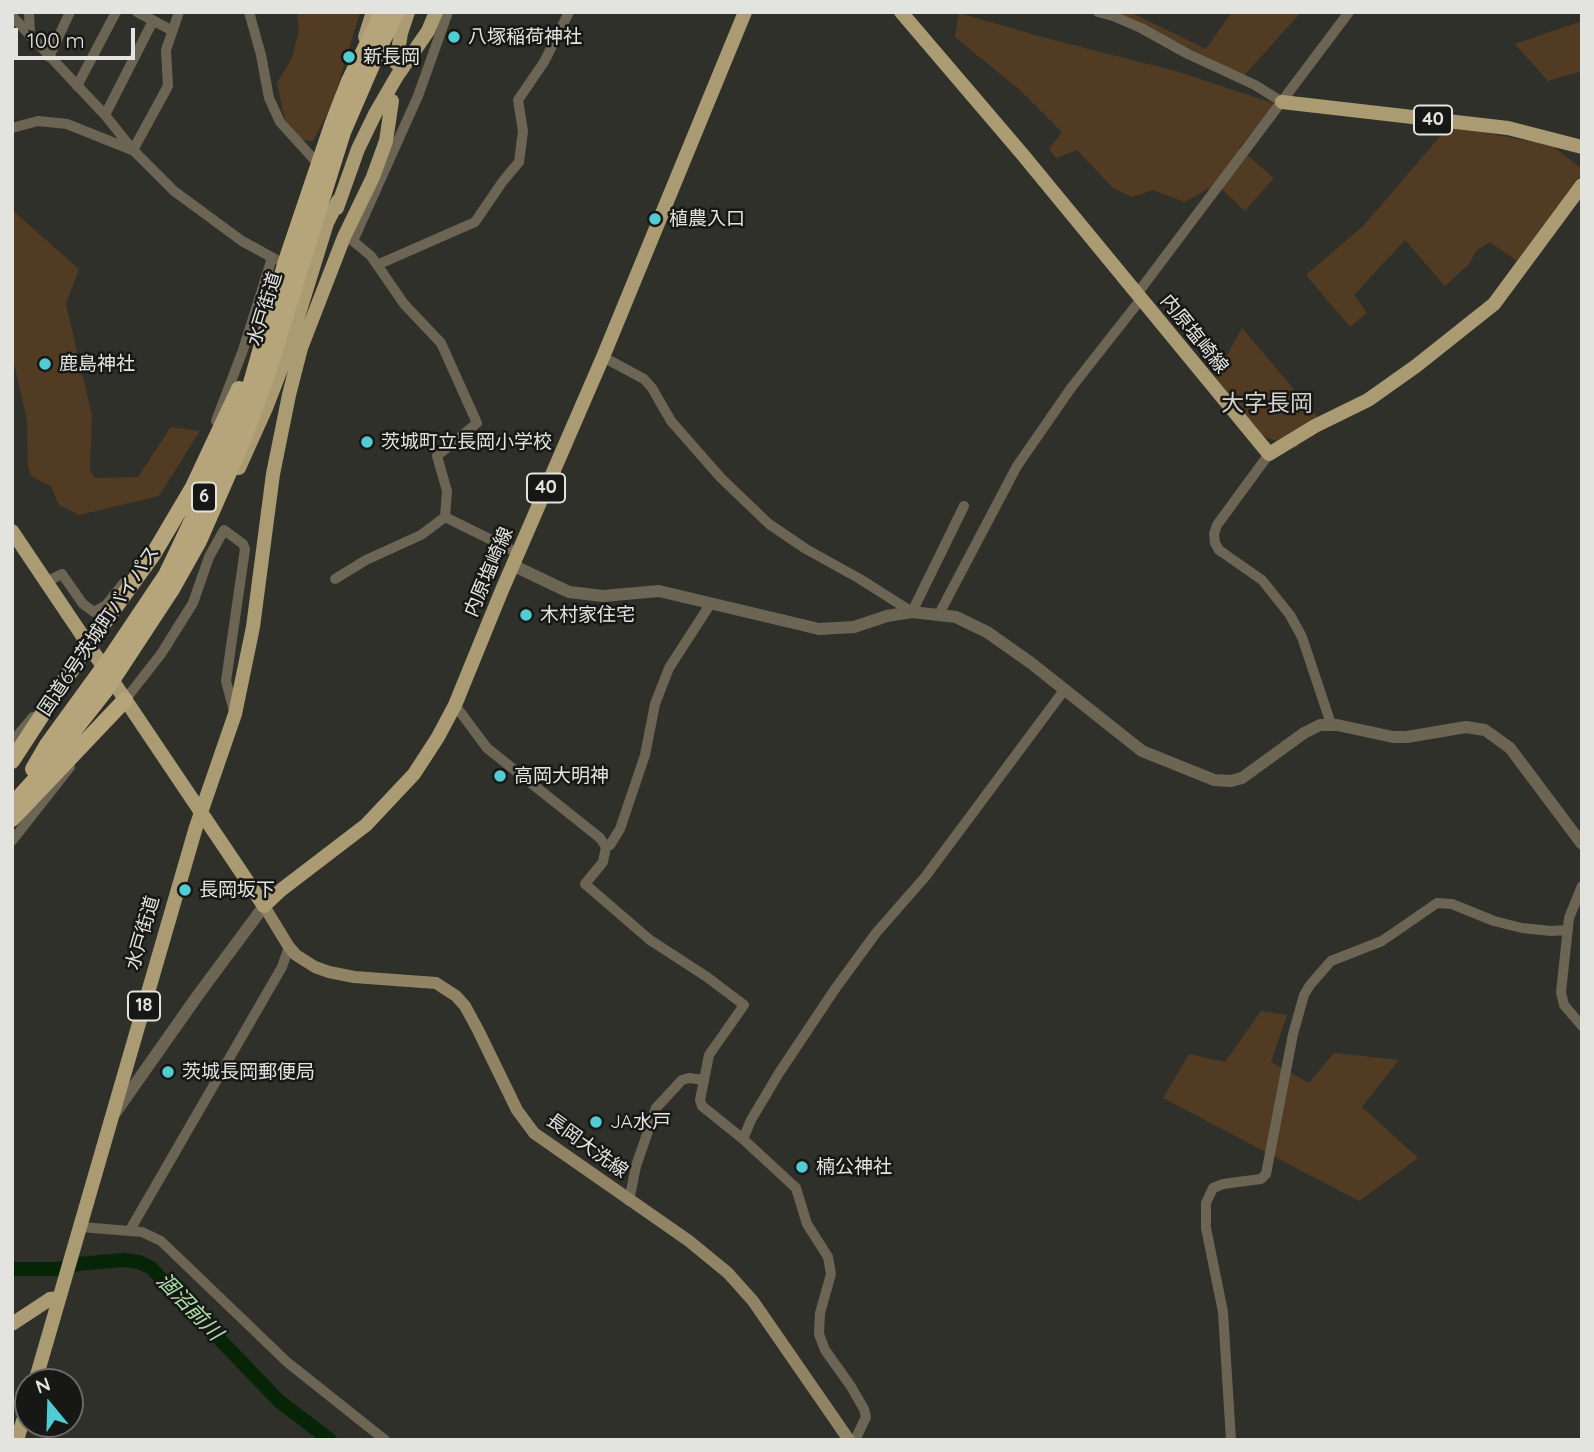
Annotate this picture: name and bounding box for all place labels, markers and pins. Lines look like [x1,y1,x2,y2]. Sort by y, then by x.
place label: 八塚稲荷神社 [468,26,582,48]
marker: 八塚稲荷神社 [446,29,462,45]
place label: 新長岡 [363,46,420,68]
marker: 新長岡 [341,49,357,65]
place label: 植農入口 [669,208,745,230]
marker: 植農入口 [647,211,663,227]
place label: 鹿島神社 [59,353,135,375]
marker: 鹿島神社 [37,356,53,372]
place label: 茨城町立長岡小学校 [381,431,552,453]
marker: 茨城町立長岡小学校 [359,434,375,450]
place label: 木村家住宅 [540,604,635,626]
marker: 木村家住宅 [518,607,534,623]
place label: 高岡大明神 [514,765,609,787]
marker: 高岡大明神 [492,768,508,784]
place label: 長岡坂下 [199,879,275,901]
marker: 長岡坂下 [177,882,193,898]
place label: 茨城長岡郵便局 [182,1061,315,1083]
marker: 茨城長岡郵便局 [160,1064,176,1080]
place label: JA水戸 [610,1111,671,1133]
marker: JA水戸 [588,1114,604,1130]
place label: 楠公神社 [816,1156,892,1178]
marker: 楠公神社 [794,1159,810,1175]

